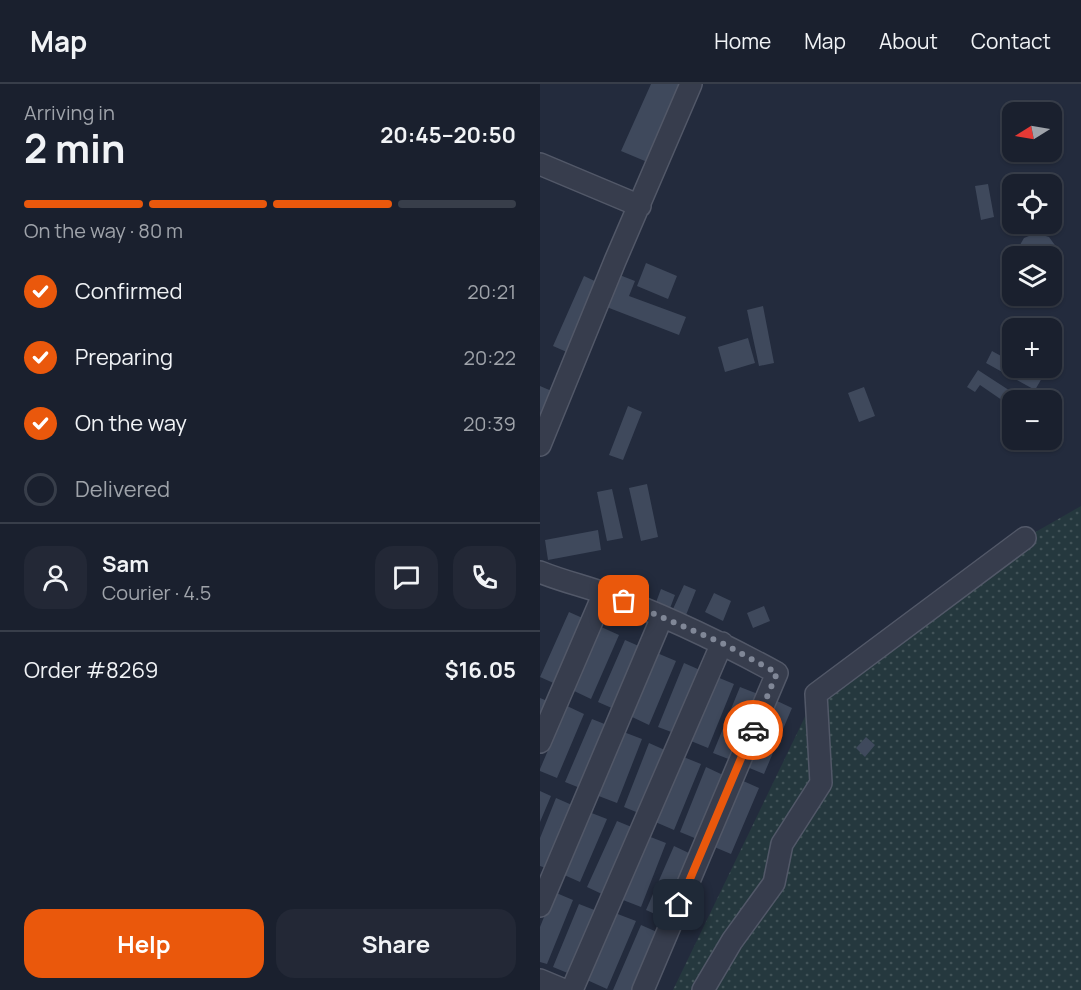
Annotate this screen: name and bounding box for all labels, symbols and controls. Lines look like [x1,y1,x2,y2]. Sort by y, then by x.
text: Map [30,22,87,60]
text: Home [714,27,771,55]
text: Map [804,27,846,55]
text: About [879,27,938,55]
text: Contact [971,27,1051,55]
text: Arriving in [24,99,115,126]
north arrow [1002,102,1062,162]
map controls [1002,102,1062,450]
text: 20:45–20:50 [380,120,516,150]
text: 2 min [24,121,125,175]
button: locate [1002,174,1062,234]
text: On the way · 80 m [24,217,183,244]
button: layers [1002,246,1062,306]
icon: check [24,275,57,308]
text: Confirmed [75,276,183,306]
text: 20:21 [467,278,516,305]
button: + [1002,318,1062,378]
icon: check [24,341,57,374]
text: Preparing [75,342,173,372]
text: 20:22 [464,344,516,371]
button: − [1002,390,1062,450]
icon: check [24,407,57,440]
text: On the way [75,408,187,438]
text: 20:39 [463,410,516,437]
text: Delivered [75,474,170,504]
button: person [24,546,87,609]
button: chat [375,546,438,609]
button: phone [453,546,516,609]
text: Sam [102,549,149,579]
pin [598,575,649,626]
text: Courier · 4.5 [102,579,211,606]
icon: bag [607,584,640,617]
text: Order #8269 [24,655,159,685]
text: $16.05 [445,655,516,685]
courier [723,700,783,760]
icon: car [737,714,770,747]
pin [653,879,704,930]
icon: home [662,888,695,921]
button: Help [24,909,264,978]
button: Share [276,909,516,978]

